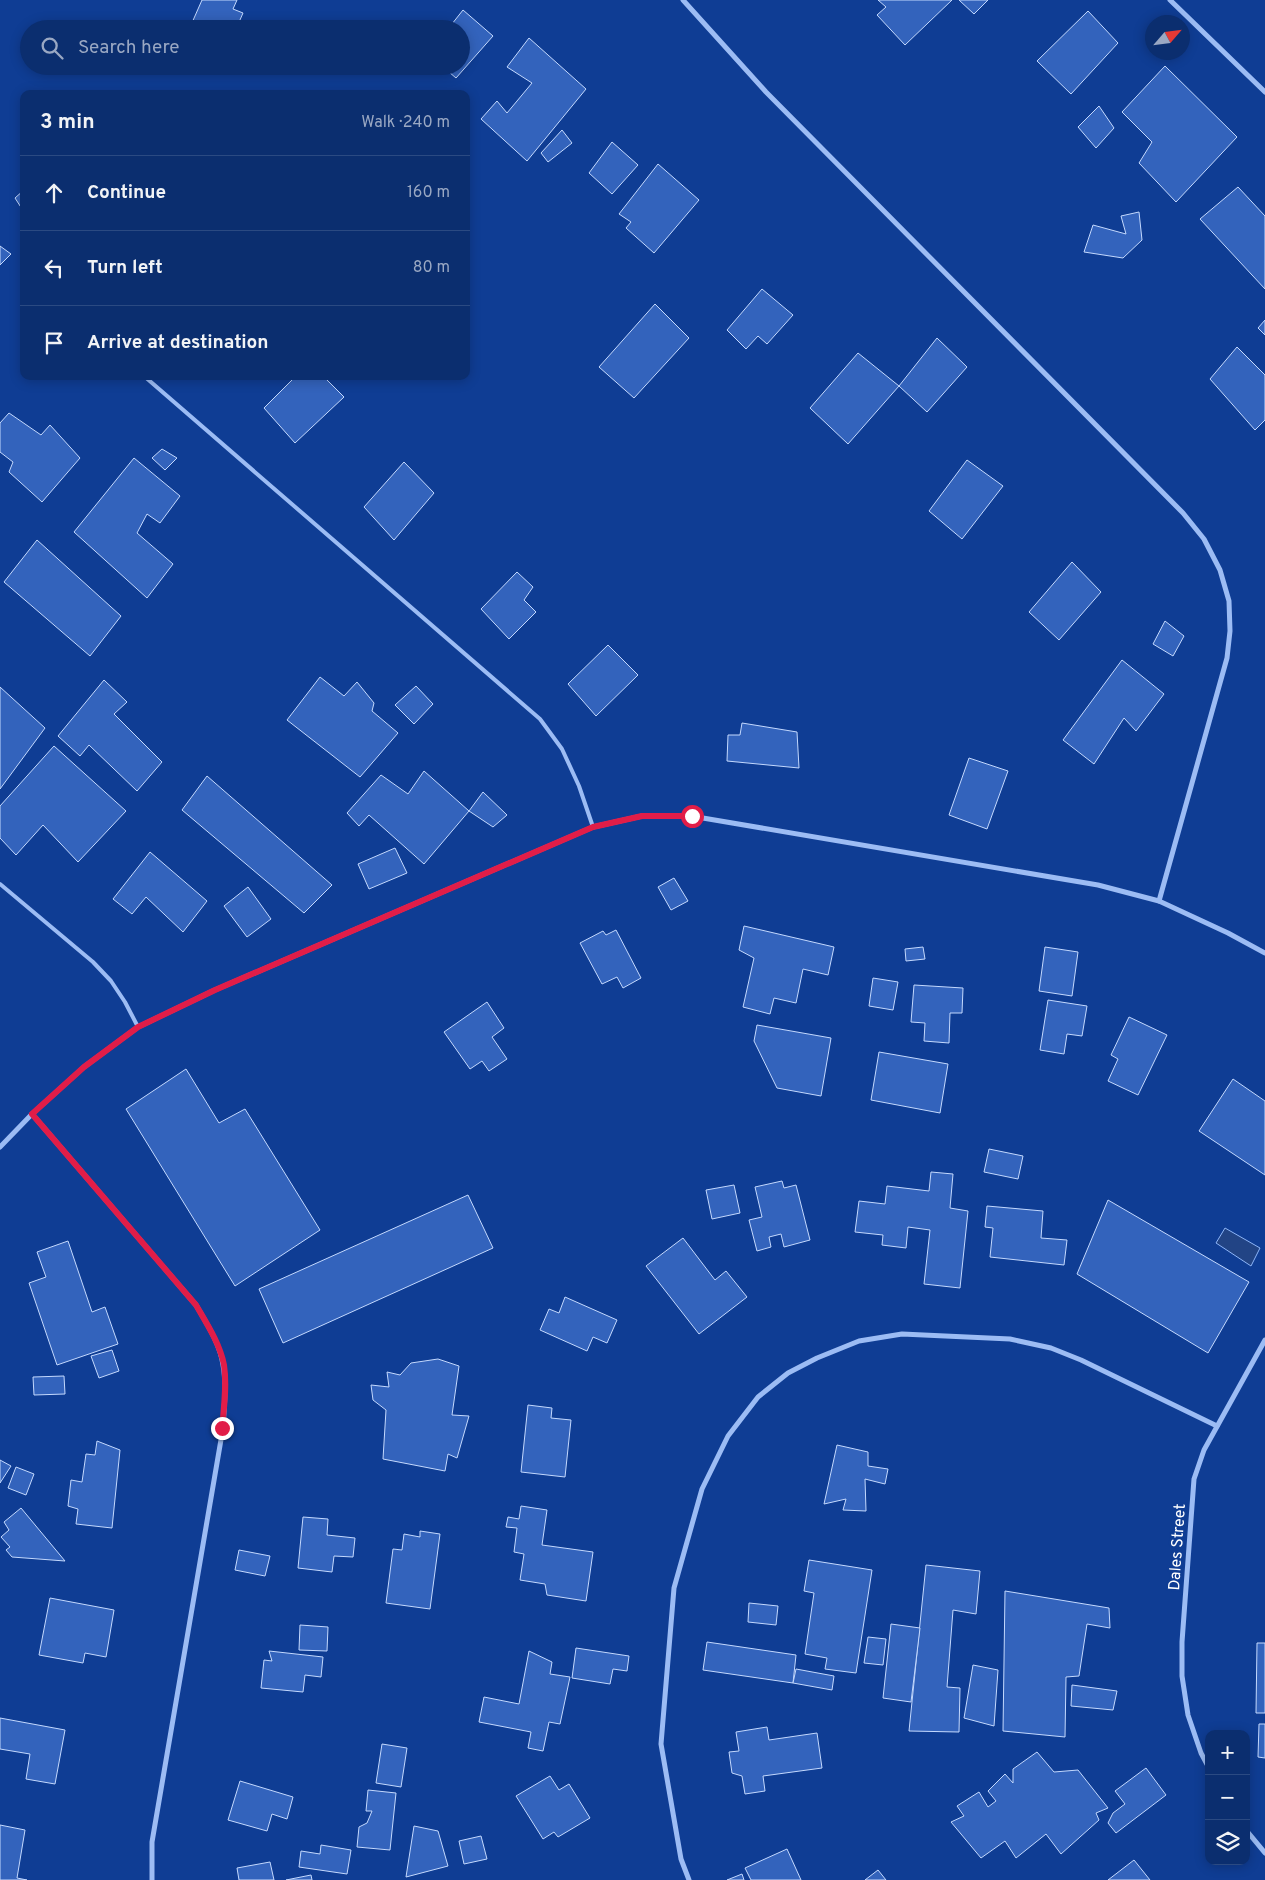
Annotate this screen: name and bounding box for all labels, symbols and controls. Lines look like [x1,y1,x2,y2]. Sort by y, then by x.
north arrow [1145,15,1190,60]
search box [20,20,470,75]
icon: search [38,34,66,62]
text: Search here [78,36,180,60]
text: 3 min [40,109,95,136]
text: Walk · 240 m [361,113,450,133]
icon: ahead [40,179,68,207]
text: Continue [87,181,166,205]
text: 160 m [407,183,450,203]
icon: left [40,254,68,282]
text: Turn left [87,256,163,280]
text: 80 m [413,258,450,278]
icon: arrive [40,329,68,357]
text: Arrive at destination [87,331,268,355]
route start [681,805,704,828]
route end [211,1417,234,1440]
street label: Dales Street [1165,1503,1191,1591]
map controls [1205,1730,1250,1865]
button: + [1205,1730,1250,1775]
button: − [1205,1775,1250,1820]
button: layers [1205,1820,1250,1865]

